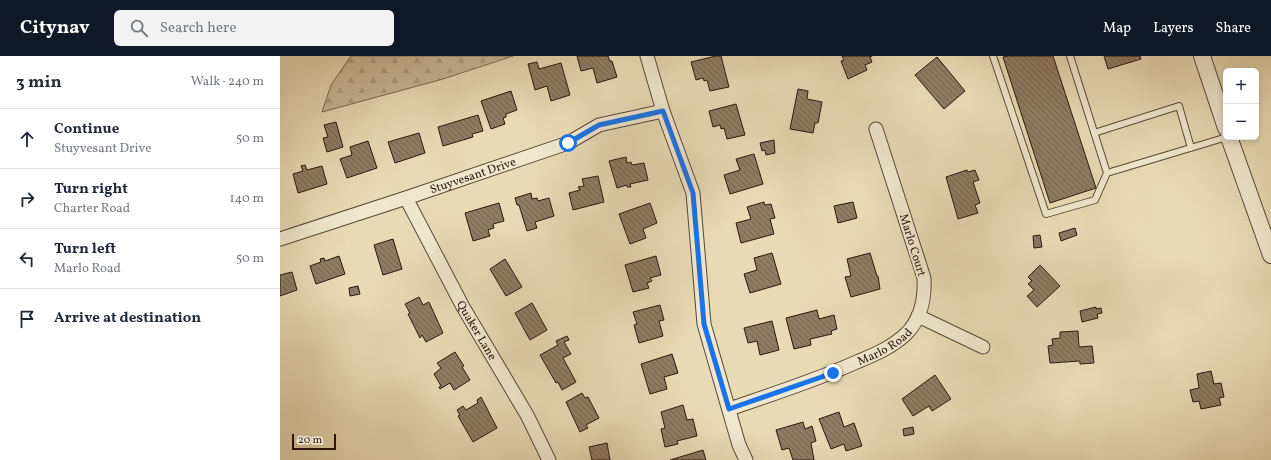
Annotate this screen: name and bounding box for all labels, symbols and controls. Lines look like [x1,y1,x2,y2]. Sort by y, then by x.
search box [114,10,394,46]
text: Citynav [20,15,90,41]
icon: search [128,17,150,39]
text: Search here [160,18,237,39]
text: Map [1103,19,1131,38]
text: Layers [1153,19,1193,38]
text: Share [1215,19,1251,38]
map controls [1223,68,1259,140]
button: + [1223,68,1259,104]
text: 3 min [16,71,62,94]
text: Walk · 240 m [191,73,264,91]
button: − [1223,104,1259,140]
text: Continue [54,119,119,140]
icon: ahead [16,128,38,150]
text: 50 m [236,130,264,148]
route start [559,134,577,152]
text: Stuyvesant Drive [54,140,151,158]
street label: Stuyvesant Drive [428,154,519,198]
text: Turn right [54,179,128,200]
icon: right [16,188,38,210]
text: 140 m [230,190,264,208]
text: Charter Road [54,200,130,218]
street label: Marlo Court [895,212,929,279]
text: Turn left [54,239,116,260]
icon: left [16,248,38,270]
text: 50 m [236,250,264,268]
text: Marlo Road [54,260,121,278]
street label: Quaker Lane [452,298,500,364]
icon: arrive [16,308,38,330]
text: Arrive at destination [54,308,201,329]
street label: Marlo Road [855,325,917,370]
route end [824,364,842,382]
scale bar [292,432,336,451]
text: 20 m [298,433,322,448]

